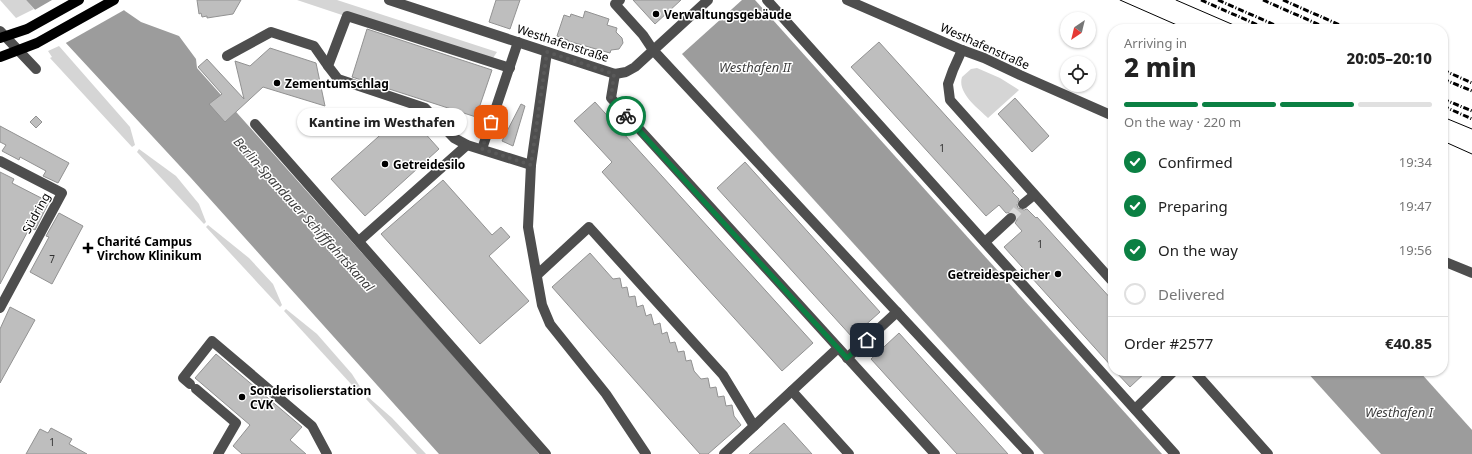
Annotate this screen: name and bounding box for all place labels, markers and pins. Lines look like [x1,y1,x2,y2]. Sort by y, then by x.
place label: Verwaltungsgebäude [664,6,792,23]
marker: Verwaltungsgebäude [651,9,661,19]
place label: Zementumschlag [285,75,389,92]
marker: Zementumschlag [272,78,282,88]
pin [474,105,508,139]
callout: Kantine im Westhafen [297,108,467,136]
place label: Getreidesilo [393,156,465,173]
marker: Getreidesilo [380,159,390,169]
place label: Charité Campus Virchow Klinikum [97,233,202,264]
marker: Charité Campus Virchow Klinikum [82,242,94,254]
place label: Getreidespeicher [947,266,1051,283]
marker: Getreidespeicher [1053,269,1063,279]
pin [850,323,884,357]
place label: Sonderisolierstation CVK [250,382,371,413]
marker: Sonderisolierstation CVK [237,392,247,402]

